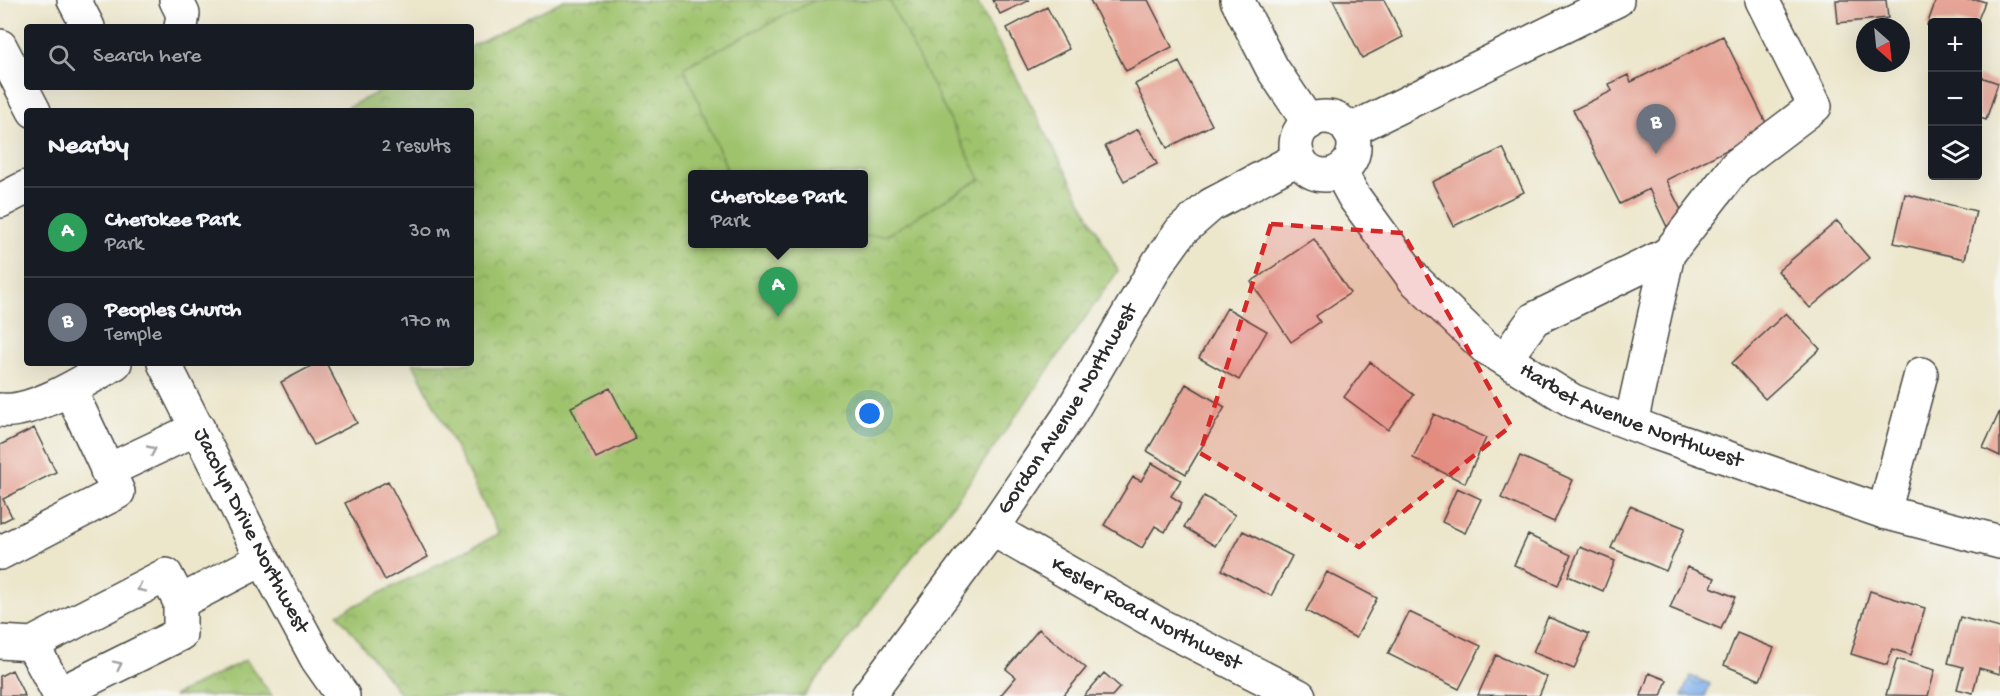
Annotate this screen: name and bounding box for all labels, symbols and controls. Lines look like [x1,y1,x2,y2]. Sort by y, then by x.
north arrow [1856,18,1910,72]
map controls [1928,18,1982,180]
button: + [1928,18,1982,72]
search box [24,24,474,90]
icon: search [45,41,78,74]
text: Search here [93,44,201,70]
button: − [1928,72,1982,126]
pin: B [1636,104,1676,154]
button: layers [1928,126,1982,180]
text: Nearby [48,132,129,163]
text: 2 results [381,136,450,159]
popup [688,170,868,248]
text: Cherokee Park [711,185,845,211]
text: Cherokee Park [105,208,239,234]
text: Park [711,211,749,234]
text: A [62,221,73,244]
text: 30 m [409,221,450,244]
text: Park [105,234,143,257]
pin: A [758,268,798,317]
street label: Gordon Avenue Northwest [992,297,1145,520]
text: Peoples Church [105,298,241,324]
text: B [62,311,73,334]
text: 170 m [401,311,450,334]
text: Temple [105,324,162,347]
street label: Harbet Avenue Northwest [1514,358,1748,476]
your location [855,399,884,428]
street label: Jacolyn Drive Northwest [186,424,315,640]
one-way arrow [146,445,157,457]
street label: Kesler Road Northwest [1045,552,1247,678]
one-way arrow [137,581,147,592]
one-way arrow [111,661,122,672]

